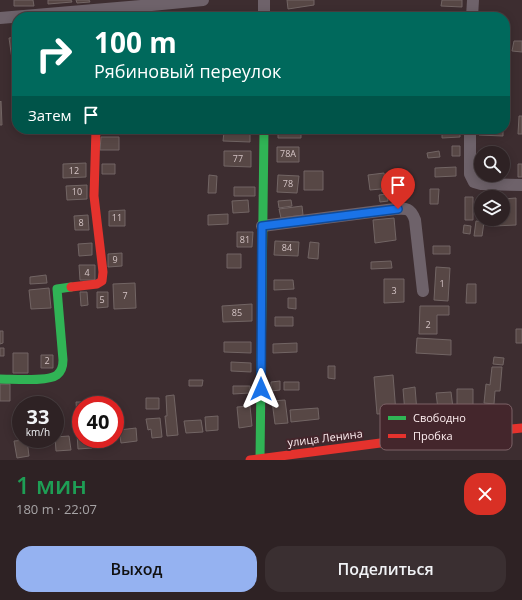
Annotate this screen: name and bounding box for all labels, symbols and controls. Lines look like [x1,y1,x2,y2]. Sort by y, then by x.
text: 100 m [94,23,177,61]
icon: right [28,28,80,80]
text: Рябиновый переулок [94,59,281,83]
icon: arrive [80,104,102,126]
text: Затем [28,105,72,125]
map controls [474,146,510,226]
button: search [474,146,510,182]
house number: 78А [280,147,296,160]
house number: 77 [233,152,243,165]
house number: 12 [69,164,79,177]
pin [381,168,415,209]
icon: arrive [387,174,409,196]
house number: 78 [283,177,293,190]
house number: 10 [72,185,82,198]
button: layers [474,190,510,226]
house number: 11 [112,211,122,224]
house number: 8 [78,216,84,229]
house number: 81 [240,233,250,246]
house number: 84 [282,241,292,254]
house number: 9 [112,253,118,266]
house number: 4 [84,266,90,279]
house number: 1 [439,277,445,290]
house number: 3 [391,284,397,297]
house number: 7 [122,289,128,302]
house number: 5 [99,293,105,306]
house number: 85 [232,306,242,319]
house number: 2 [425,318,431,331]
house number: 2 [44,354,50,367]
position arrow [240,368,282,410]
speed limit sign: 40 [72,396,124,448]
text: 33 [27,403,49,430]
legend [380,404,512,450]
text: Свободно [413,410,466,425]
text: km/h [26,425,50,439]
street label: улица Ленина [287,425,363,450]
text: Пробка [413,428,453,443]
text: 1 мин [16,468,87,501]
button: close [464,473,506,515]
text: 180 m · 22:07 [16,500,97,518]
button: Выход [16,546,257,592]
button: Поделиться [265,546,506,592]

